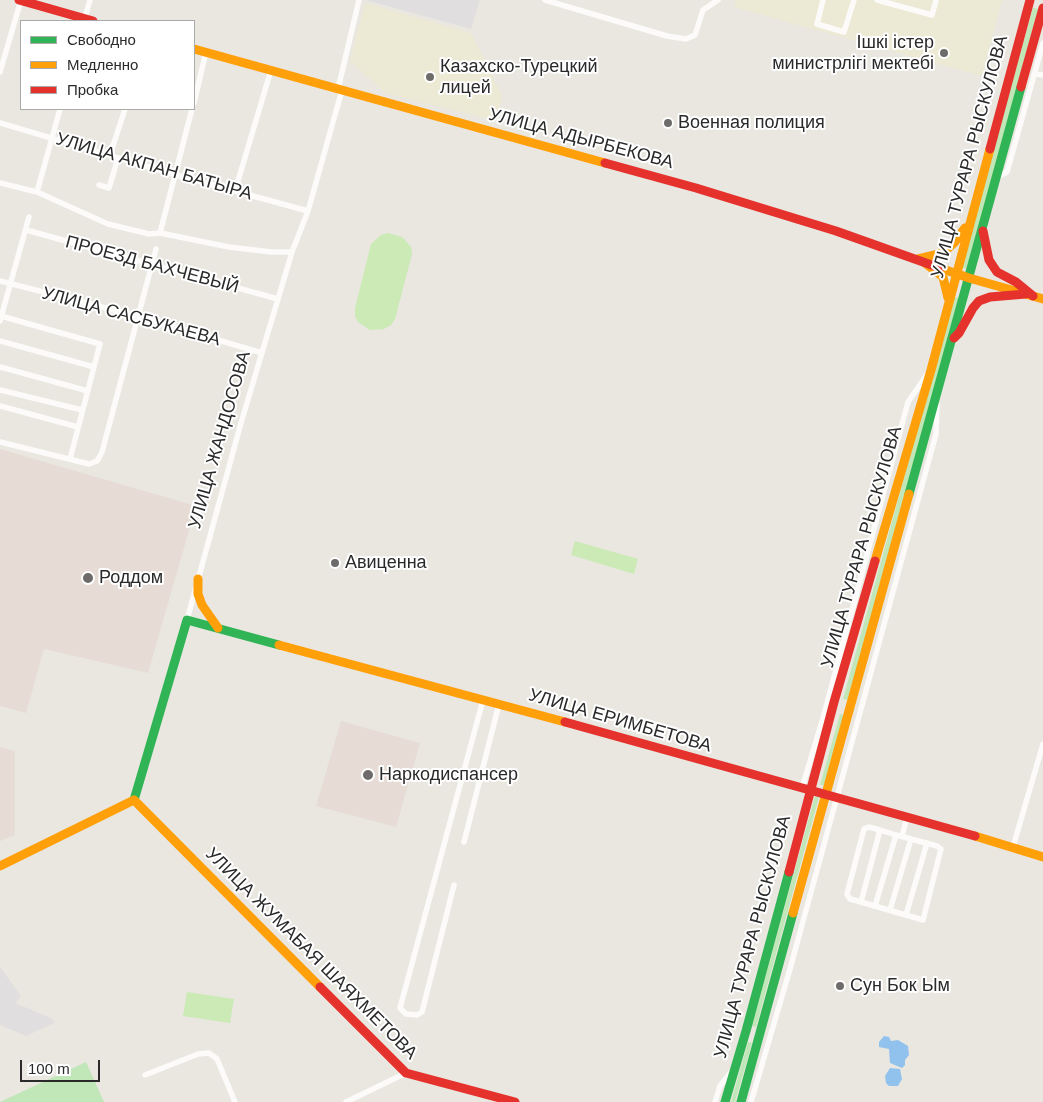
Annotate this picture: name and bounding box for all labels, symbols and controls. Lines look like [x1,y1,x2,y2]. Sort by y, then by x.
legend [20,20,195,110]
text: Свободно [67,31,136,48]
place label: Ішкі істер министрлігі мектебі [772,32,934,74]
street label: УЛИЦА ТУРАРА РЫСКУЛОВА [927,33,1013,281]
marker: Ішкі істер министрлігі мектебі [938,47,950,59]
text: Медленно [67,56,138,73]
place label: Казахско-Турецкий лицей [440,56,598,98]
marker: Казахско-Турецкий лицей [424,71,436,83]
text: Пробка [67,81,118,98]
street label: УЛИЦА АДЫРБЕКОВА [486,104,676,174]
place label: Военная полиция [678,112,825,134]
marker: Военная полиция [662,117,674,129]
street label: УЛИЦА АКПАН БАТЫРА [53,129,255,205]
street label: ПРОЕЗД БАХЧЕВЫЙ [63,231,241,299]
street label: УЛИЦА САСБУКАЕВА [39,283,223,351]
street label: УЛИЦА ЖАНДОСОВА [184,349,256,531]
street label: УЛИЦА ТУРАРА РЫСКУЛОВА [817,424,907,670]
place label: Авиценна [345,552,427,574]
marker: Авиценна [329,557,341,569]
place label: Роддом [99,567,163,589]
marker: Роддом [81,571,95,585]
street label: УЛИЦА ЕРИМБЕТОВА [526,685,714,757]
place label: Наркодиспансер [379,764,518,786]
marker: Наркодиспансер [361,768,375,782]
street label: УЛИЦА ТУРАРА РЫСКУЛОВА [710,813,796,1061]
street label: УЛИЦА ЖУМАБАЯ ШАЯХМЕТОВА [201,844,421,1064]
place label: Сун Бок Ым [850,975,950,997]
marker: Сун Бок Ым [834,980,846,992]
scale bar [22,1050,102,1082]
text: 100 m [28,1060,70,1077]

